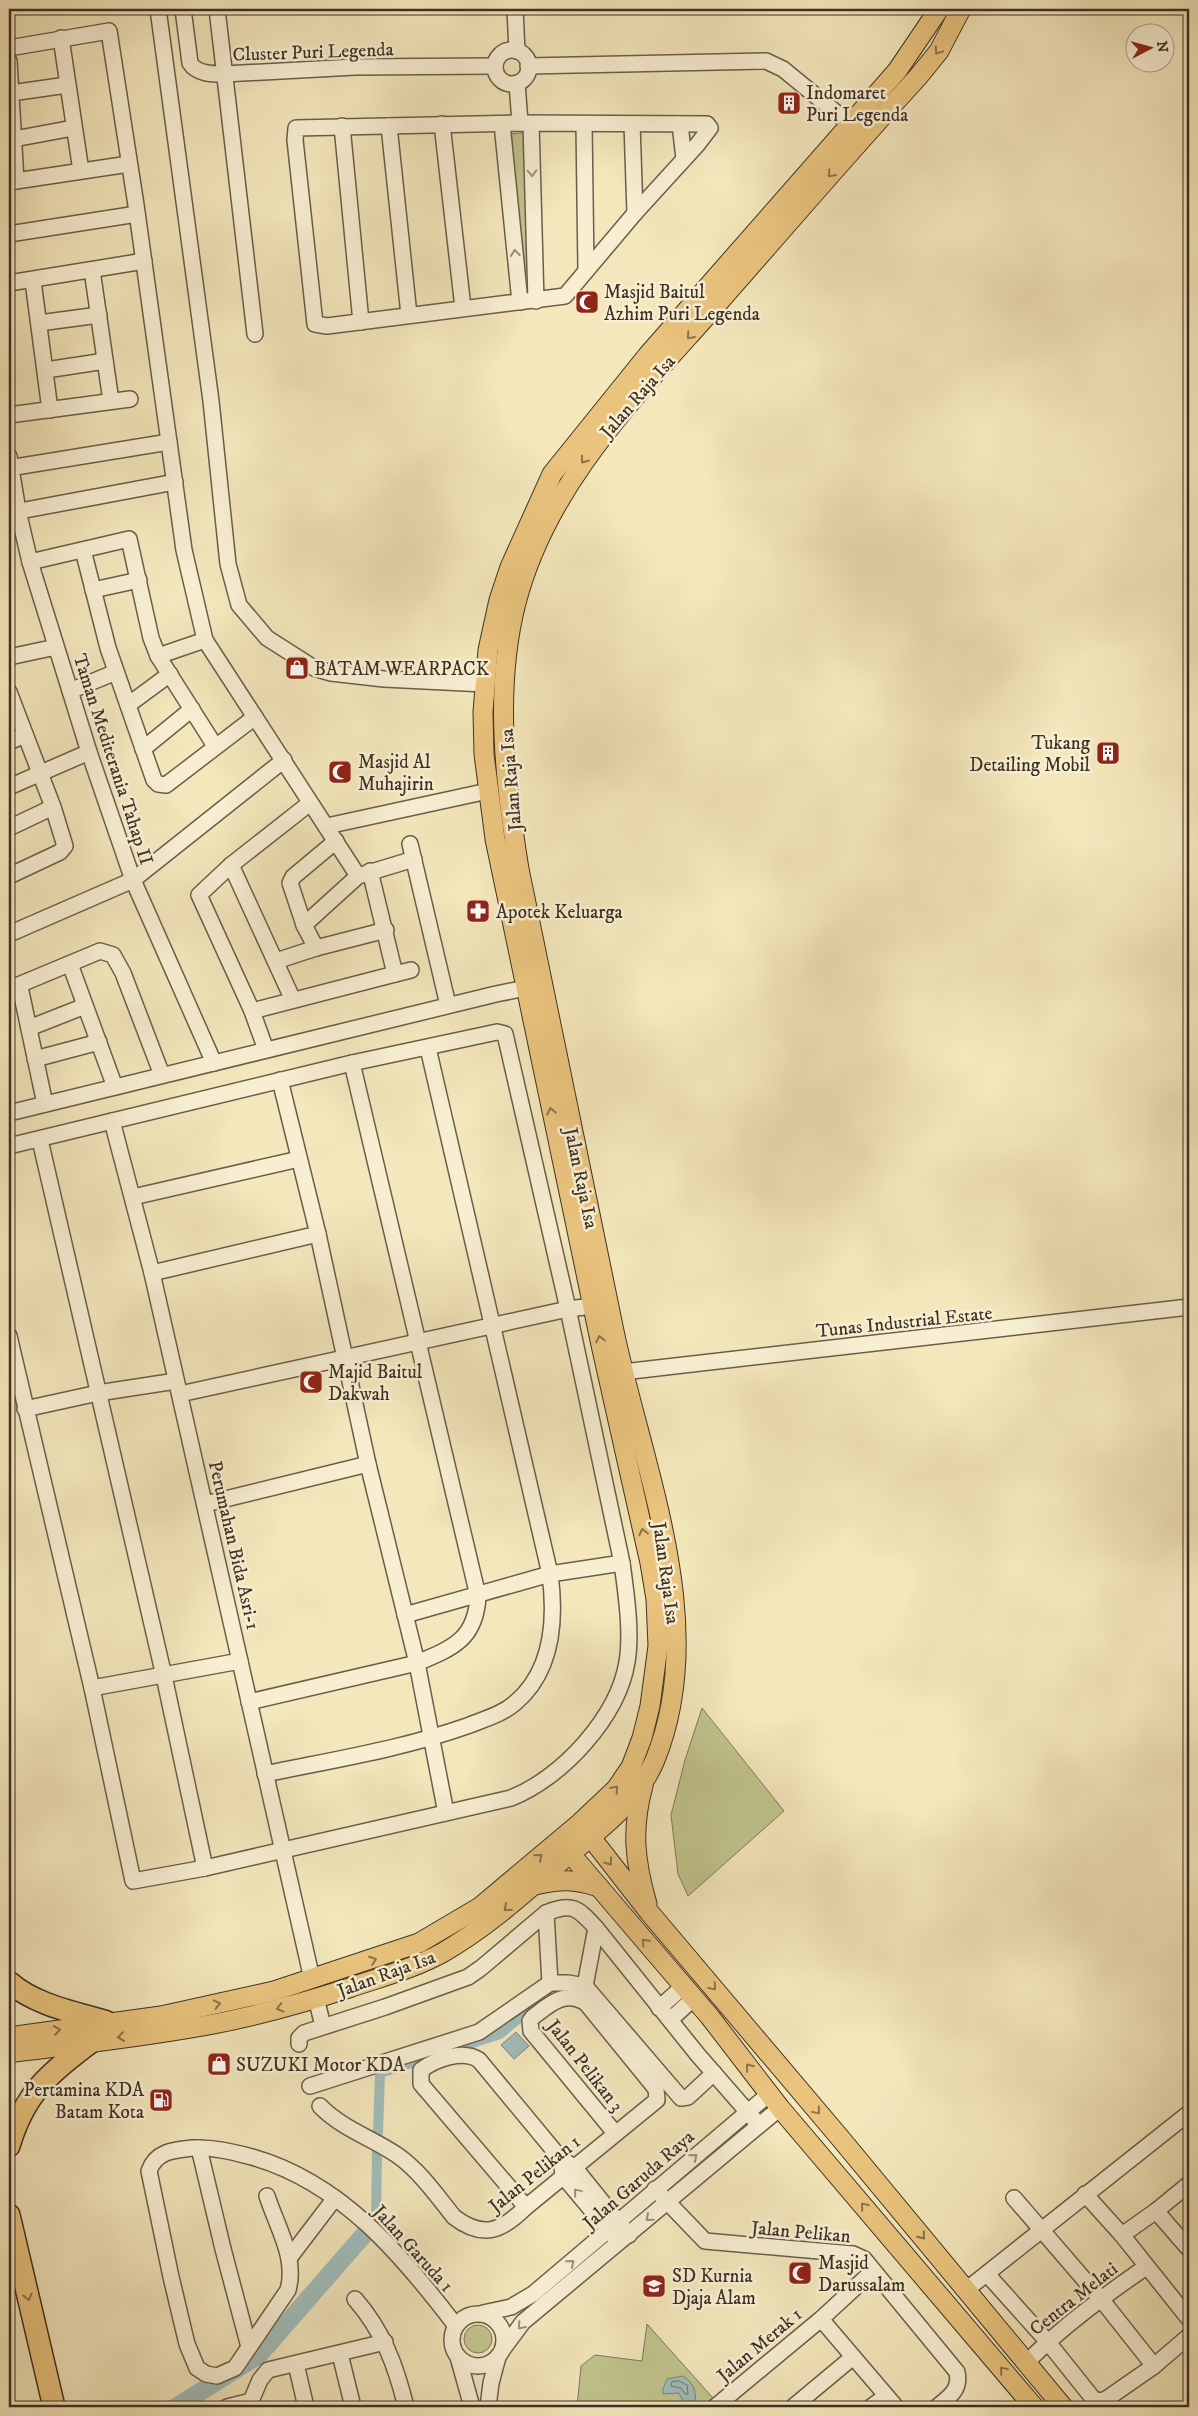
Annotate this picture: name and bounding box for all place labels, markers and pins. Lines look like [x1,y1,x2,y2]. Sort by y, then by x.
place label: Indomaret Puri Legenda [806,82,908,127]
building icon: Indomaret Puri Legenda [776,90,802,116]
place label: Masjid Baitul Azhim Puri Legenda [604,281,760,326]
mosque icon: Masjid Baitul Azhim Puri Legenda [574,289,600,315]
shop icon: BATAM WEARPACK [284,655,310,681]
place label: BATAM WEARPACK [314,658,490,681]
place label: Tukang Detailing Mobil [969,732,1091,777]
building icon: Tukang Detailing Mobil [1095,740,1121,766]
place label: Masjid Al Muhajirin [358,751,434,796]
mosque icon: Masjid Al Muhajirin [327,759,353,785]
pharmacy icon: Apotek Keluarga [465,898,491,924]
place label: Apotek Keluarga [496,901,623,924]
place label: Majid Baitul Dakwah [328,1361,423,1406]
mosque icon: Majid Baitul Dakwah [298,1369,324,1395]
shop icon: SUZUKI Motor KDA [206,2051,232,2077]
place label: SUZUKI Motor KDA [236,2054,406,2077]
place label: Pertamina KDA Batam Kota [23,2079,145,2124]
fuel station icon: Pertamina KDA Batam Kota [148,2087,174,2113]
place label: Masjid Darussalam [818,2252,905,2297]
mosque icon: Masjid Darussalam [787,2260,813,2286]
place label: SD Kurnia Djaja Alam [672,2265,756,2310]
school or university icon: SD Kurnia Djaja Alam [641,2273,667,2299]

